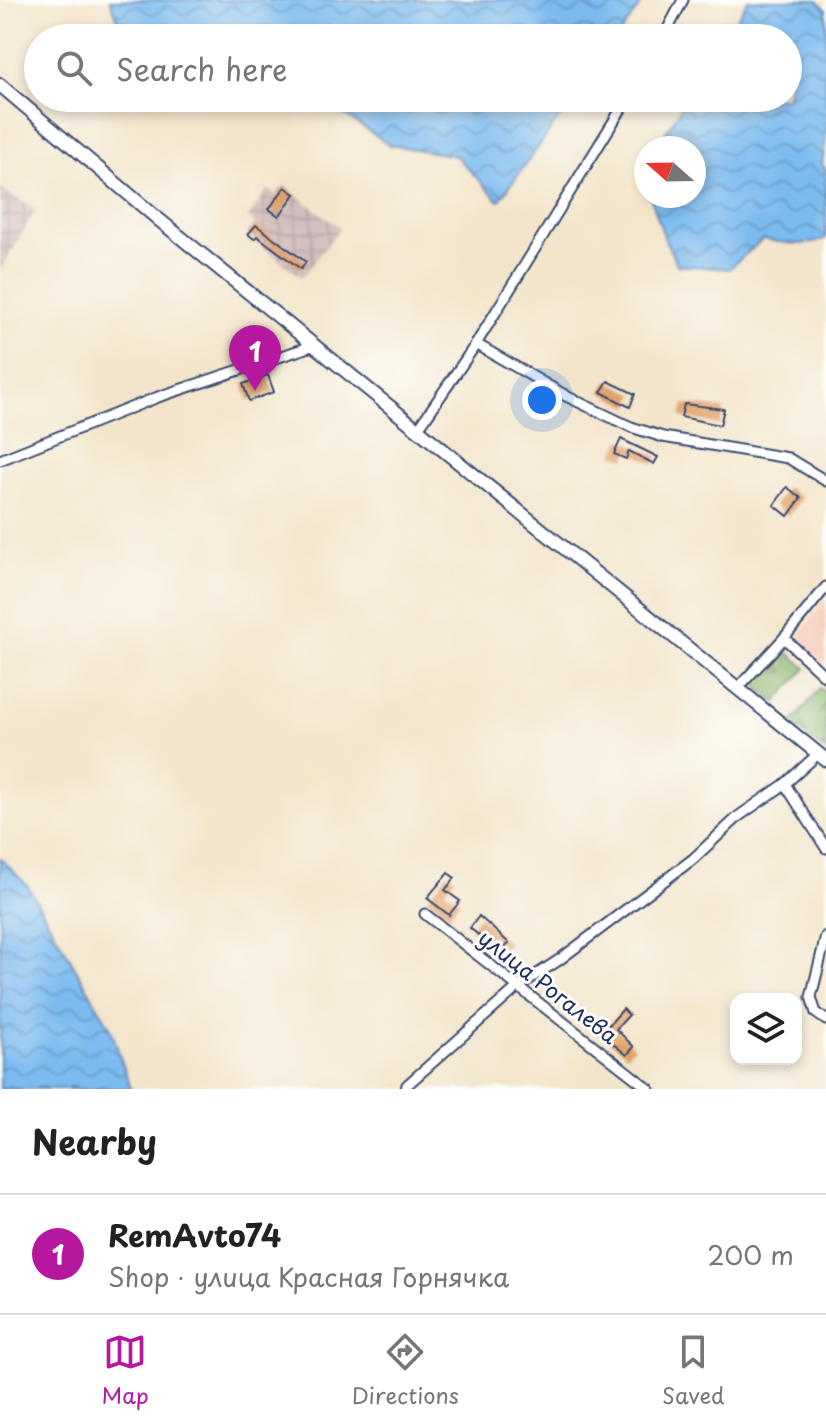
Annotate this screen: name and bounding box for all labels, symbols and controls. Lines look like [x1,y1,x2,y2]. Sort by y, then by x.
search box [24,24,802,112]
icon: search [52,46,96,90]
text: Search here [116,46,288,91]
north arrow [634,136,706,208]
pin: 1 [229,325,281,391]
your location [522,380,562,420]
street label: улица Рогалева [472,921,626,1051]
map controls [730,993,802,1065]
button: layers [730,993,802,1065]
text: Nearby [32,1115,157,1167]
text: RemAvto74 [108,1212,281,1257]
text: 1 [52,1235,64,1274]
text: 200 m [707,1235,794,1274]
text: Shop · улица Красная Горнячка [108,1257,509,1296]
tab: Map [102,1330,149,1411]
tab: Directions [352,1330,459,1411]
tab: Saved [662,1330,724,1411]

